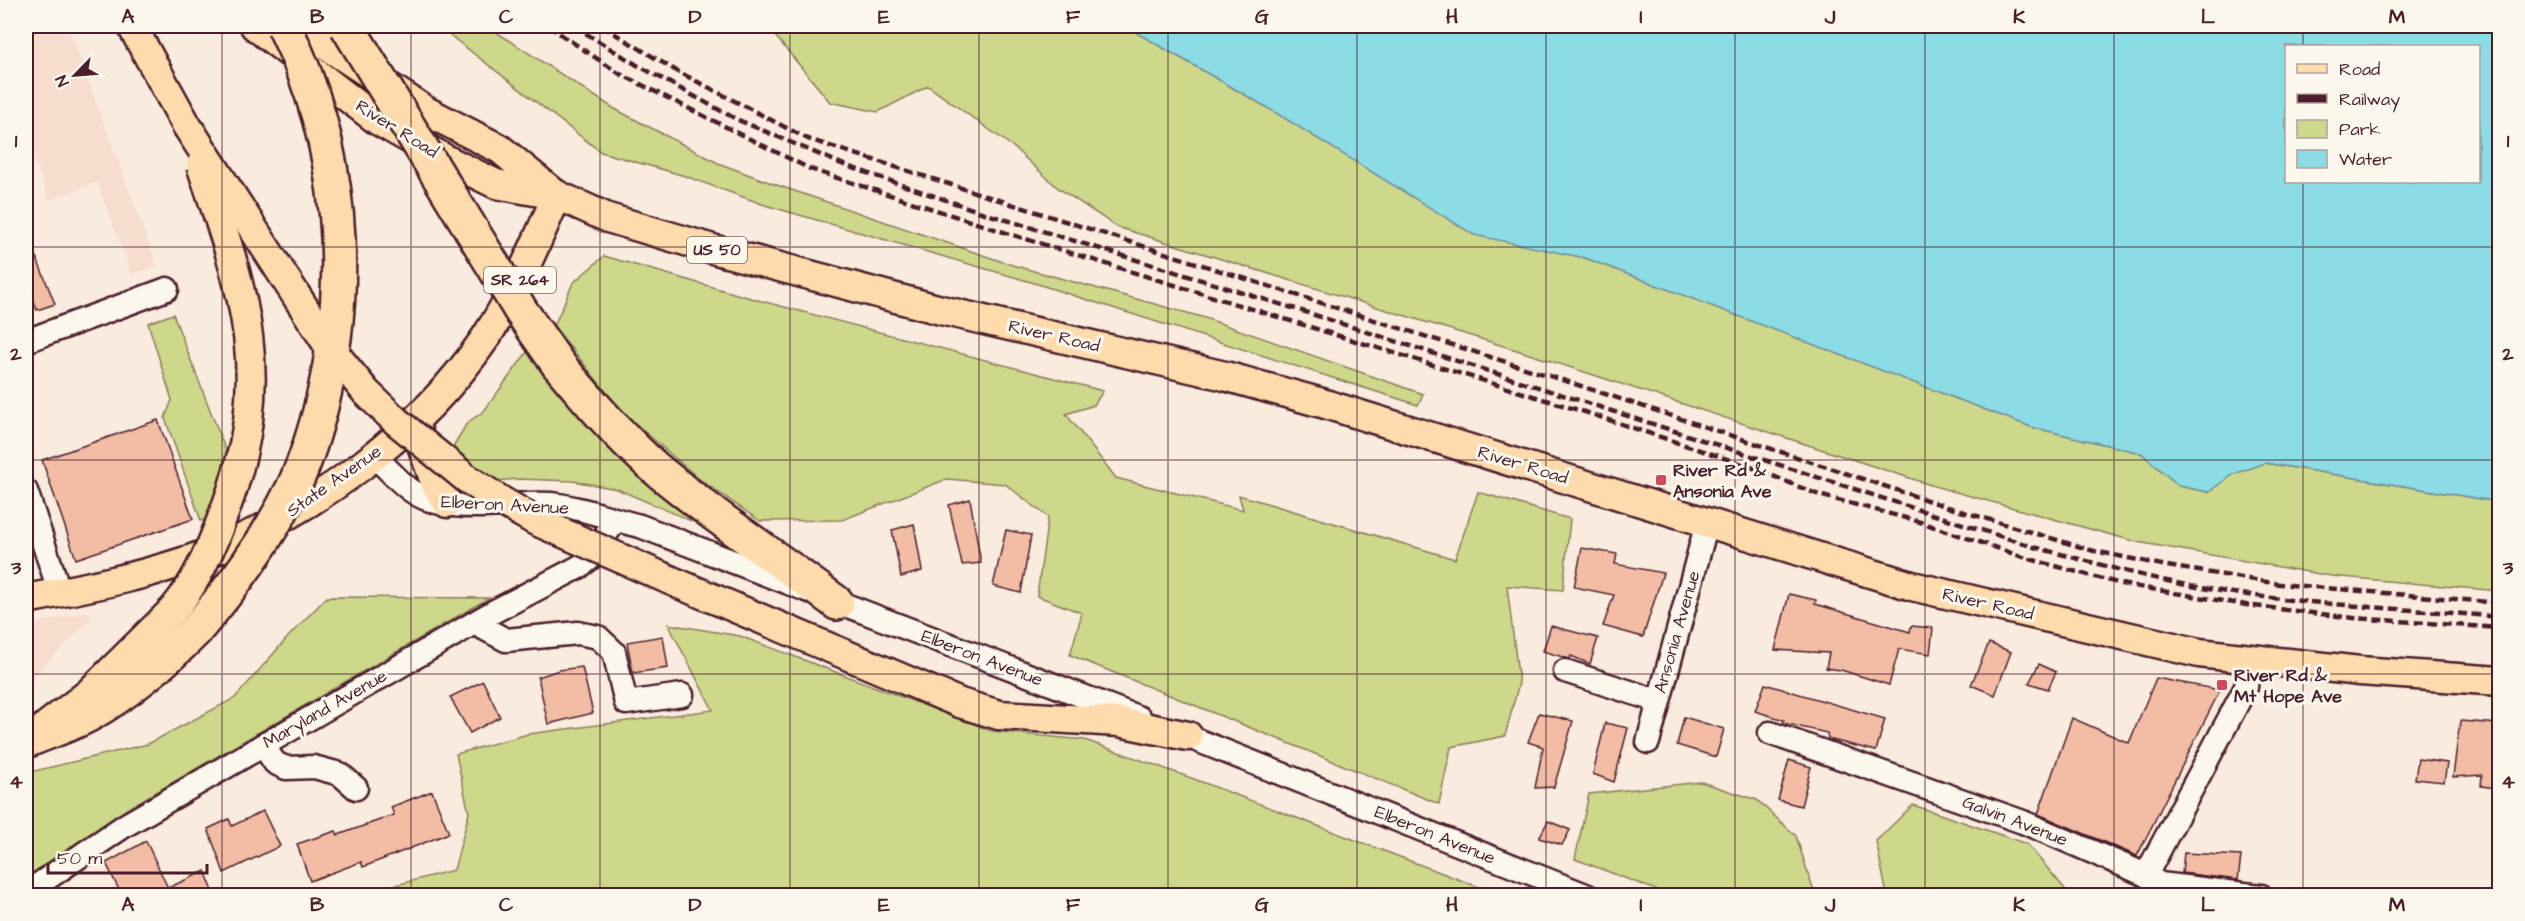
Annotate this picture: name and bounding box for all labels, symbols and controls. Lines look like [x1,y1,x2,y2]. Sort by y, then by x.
text: A [122,3,135,31]
text: B [310,3,325,31]
text: C [499,3,514,31]
text: D [689,3,702,31]
text: E [878,3,890,31]
text: F [1066,3,1081,31]
text: G [1255,3,1269,31]
text: H [1446,3,1458,31]
text: I [1639,3,1643,31]
text: J [1824,3,1836,31]
text: K [2013,3,2026,31]
text: L [2201,3,2215,31]
text: M [2389,3,2406,31]
north arrow [45,45,105,105]
legend [2285,45,2480,183]
text: Road [2339,57,2380,82]
text: N [50,72,74,90]
text: Railway [2339,87,2400,113]
street label: River Road [351,94,443,164]
text: Park [2339,117,2381,142]
text: 1 [15,127,18,155]
text: 1 [2507,127,2510,155]
text: Water [2339,147,2392,172]
road number: US 50 [687,237,747,263]
road number: SR 264 [484,267,556,293]
street label: River Road [1006,313,1102,359]
text: 2 [9,340,22,368]
text: 2 [2501,340,2514,368]
street label: State Avenue [281,439,387,523]
street label: River Road [1475,439,1571,491]
place label: River Rd & Ansonia Ave [1673,458,1772,504]
marker: River Rd & Ansonia Ave [1654,473,1668,487]
street label: Elberon Avenue [440,489,570,521]
text: 3 [10,554,22,582]
text: 3 [2502,554,2514,582]
street label: Ansonia Avenue [1648,568,1706,696]
street label: River Road [1940,581,2036,627]
street label: Elberon Avenue [918,623,1047,693]
street label: Maryland Avenue [258,663,392,756]
place label: River Rd & Mt Hope Ave [2234,663,2342,709]
marker: River Rd & Mt Hope Ave [2215,678,2229,692]
text: 4 [9,768,23,796]
text: 4 [2501,768,2515,796]
street label: Galvin Avenue [1959,789,2072,853]
street label: Elberon Avenue [1371,799,1499,871]
scale bar [48,837,207,875]
text: 50 m [57,846,102,871]
text: A [122,891,135,919]
text: B [310,891,325,919]
text: C [499,891,514,919]
text: D [689,891,702,919]
text: E [878,891,890,919]
text: F [1066,891,1081,919]
text: G [1255,891,1269,919]
text: H [1446,891,1458,919]
text: I [1639,891,1643,919]
text: J [1824,891,1836,919]
text: K [2013,891,2026,919]
text: L [2201,891,2215,919]
text: M [2389,891,2406,919]

